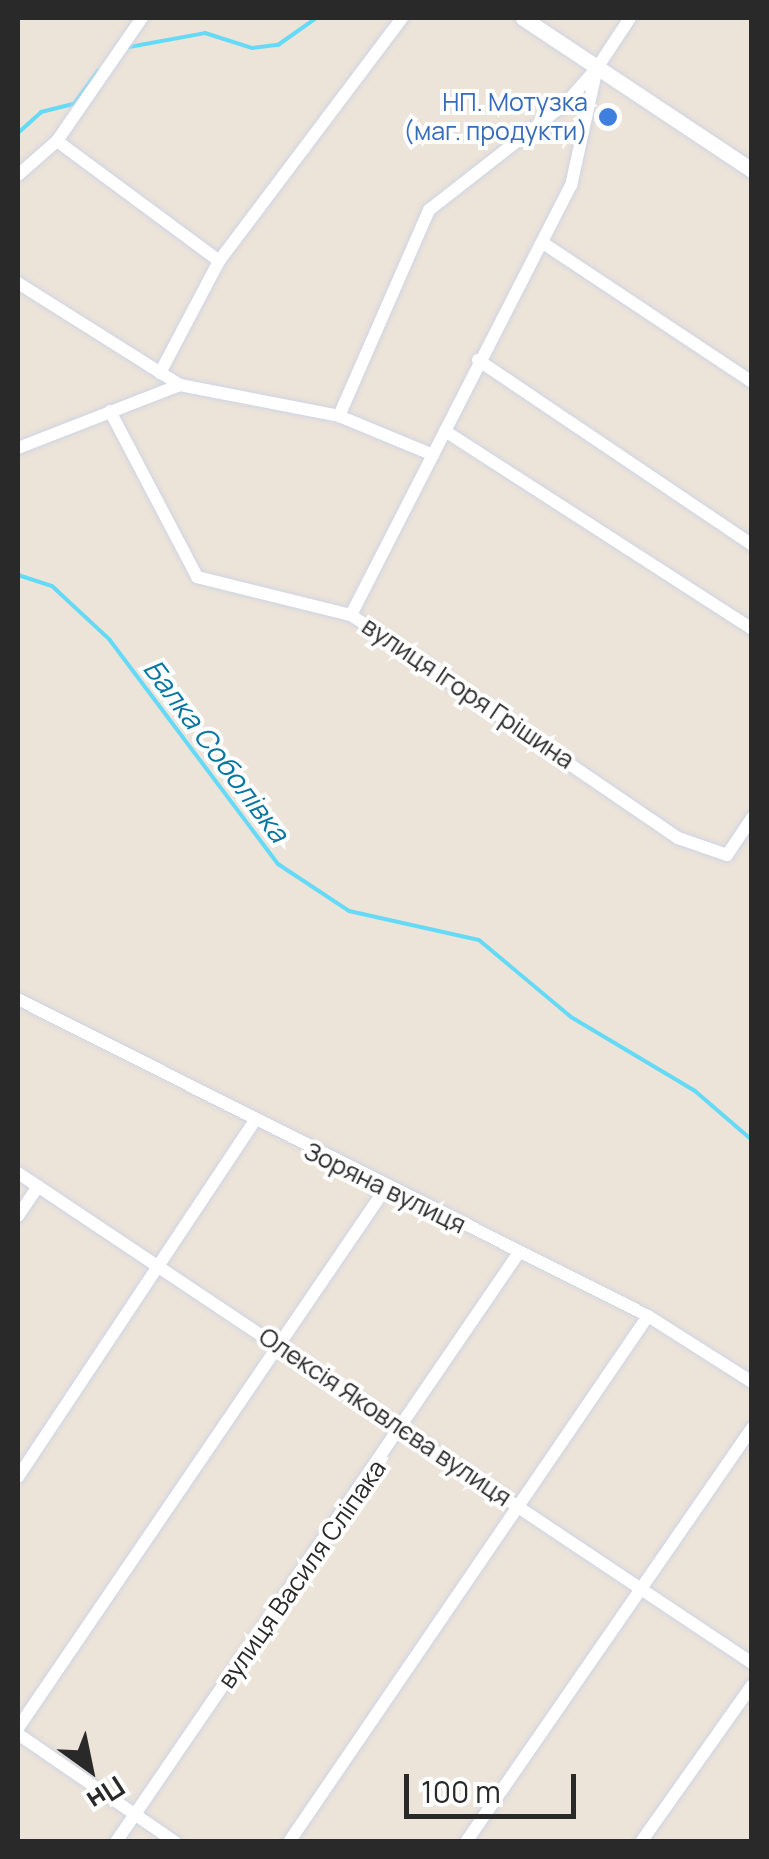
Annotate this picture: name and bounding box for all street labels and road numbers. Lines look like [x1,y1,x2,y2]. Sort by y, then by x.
street label: вулиця Ігоря Грішина [356,611,580,775]
street label: Зоряна вулиця [299,1136,471,1240]
street label: Олексія Яковлєва вулиця [253,1321,517,1513]
street label: вулиця Василя Сліпака [212,1454,392,1694]

